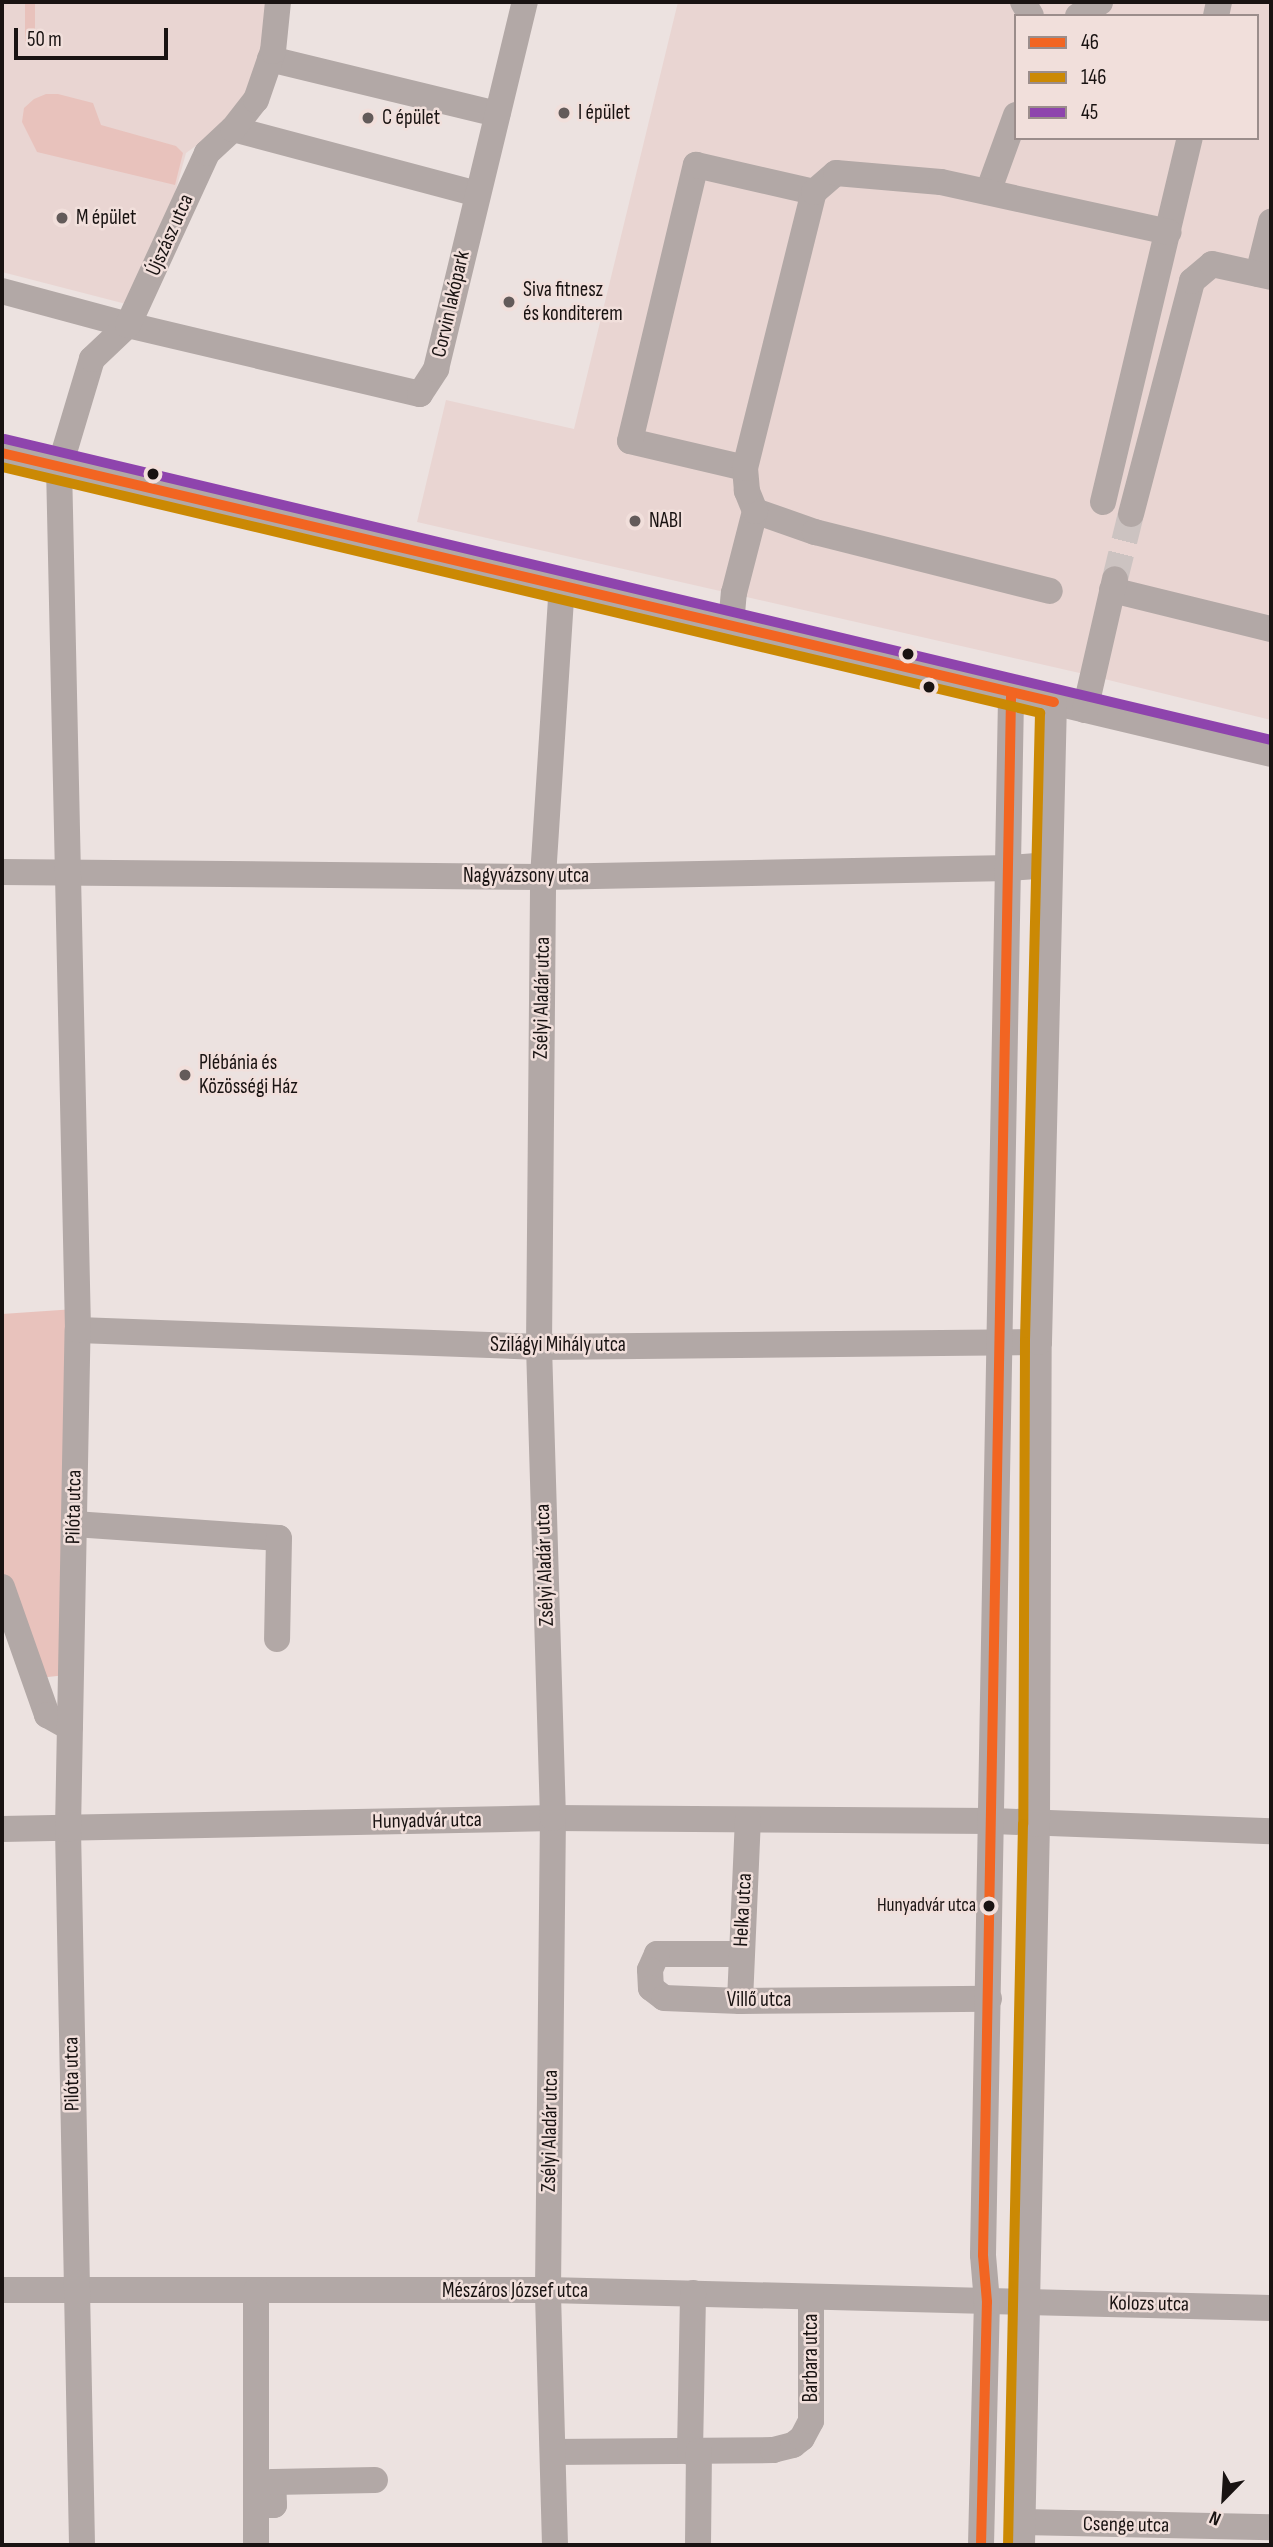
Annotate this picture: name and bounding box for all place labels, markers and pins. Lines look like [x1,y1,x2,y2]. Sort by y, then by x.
place label: I épület [578,100,630,126]
place label: C épület [382,105,440,131]
marker: I épület [556,105,572,121]
marker: C épület [360,110,376,126]
place label: M épület [76,205,136,231]
marker: M épület [54,210,70,226]
place label: Siva fitnesz és konditerem [523,277,623,327]
marker: Siva fitnesz és konditerem [501,294,517,310]
unlabelled marker [146,467,160,481]
place label: NABI [649,508,682,534]
marker: NABI [627,513,643,529]
unlabelled marker [901,647,915,661]
unlabelled marker [922,680,936,694]
place label: Plébánia és Közösségi Ház [199,1050,298,1100]
marker: Plébánia és Közösségi Ház [177,1067,193,1083]
place label: Hunyadvár utca [877,1895,976,1917]
marker: Hunyadvár utca [982,1899,996,1913]

